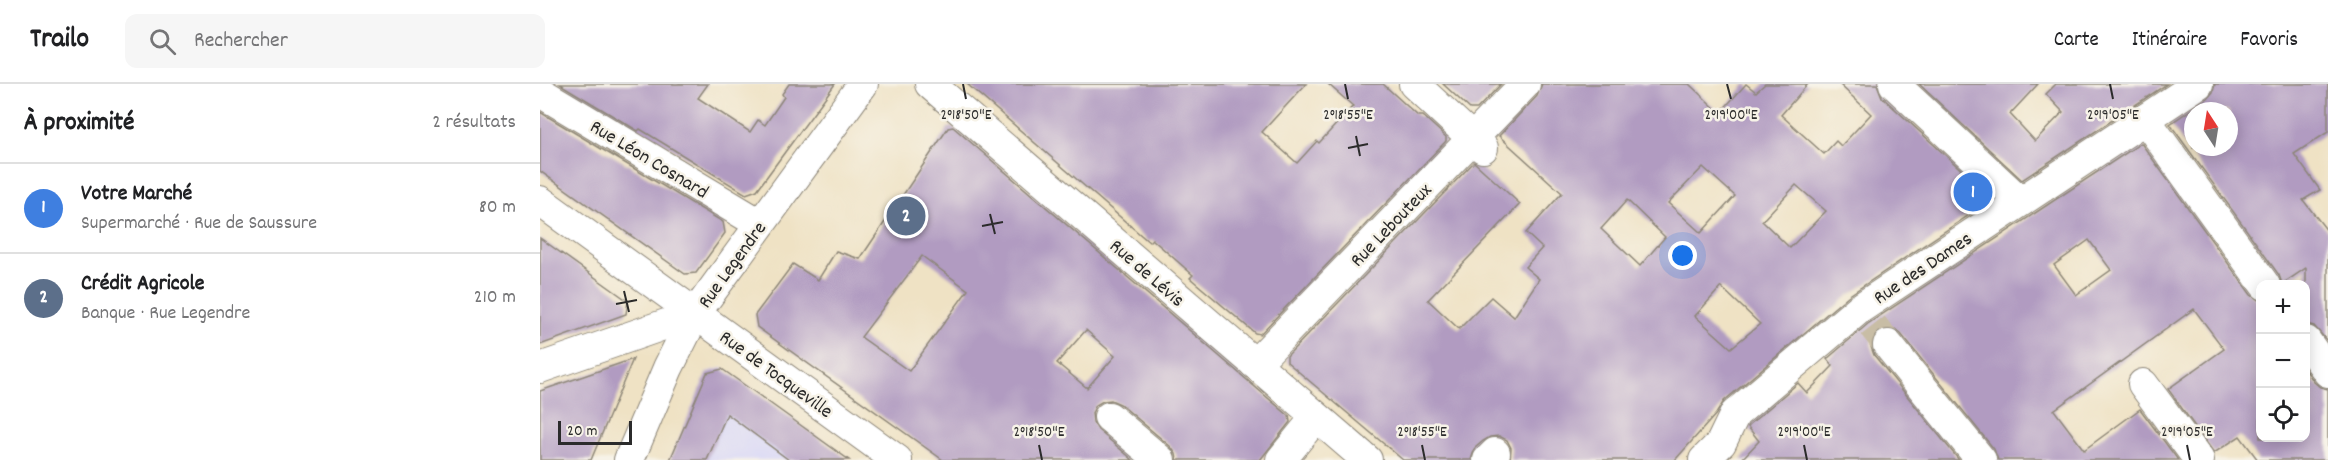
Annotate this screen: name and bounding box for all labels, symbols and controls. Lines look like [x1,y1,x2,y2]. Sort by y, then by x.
search box [125,14,545,68]
text: Trailo [30,21,89,61]
icon: search [146,25,179,58]
text: Rechercher [194,26,288,57]
text: Carte [2054,26,2099,56]
text: Itinéraire [2132,26,2207,56]
text: Favoris [2240,26,2298,56]
north arrow [2184,102,2238,156]
text: À proximité [24,105,134,142]
text: 2°18'50"E [941,105,992,127]
text: 2°18'55"E [1323,105,1373,127]
text: 2°19'00"E [1705,105,1758,127]
text: 2°19'05"E [2087,105,2139,127]
text: 2 résultats [432,109,516,137]
street label: Rue Léon Cosnard [584,114,713,207]
pin: 1 [1954,170,1992,214]
street label: Rue Lebouteux [1345,177,1440,274]
text: Votre Marché [81,179,192,210]
text: 1 [41,194,46,222]
text: 80 m [479,194,516,222]
pin: 2 [886,194,926,238]
text: Supermarché · Rue de Saussure [81,210,317,238]
street label: Rue Legendre [692,216,775,315]
street label: Rue des Dames [1869,226,1979,313]
street label: Rue de Lévis [1102,234,1190,315]
your location [1668,241,1697,270]
text: Crédit Agricole [81,269,204,300]
map controls [2256,280,2310,442]
button: + [2256,280,2310,334]
text: 2 [39,284,48,312]
text: 210 m [474,284,516,312]
text: Banque · Rue Legendre [81,300,250,328]
street label: Rue de Tocqueville [713,325,838,426]
button: − [2256,334,2310,388]
button: locate [2256,388,2310,442]
scale bar [558,418,632,446]
text: 20 m [567,420,597,443]
text: 2°18'50"E [1014,422,1065,444]
text: 2°18'55"E [1397,422,1447,444]
text: 2°19'00"E [1778,422,1831,444]
text: 2°19'05"E [2161,422,2213,444]

